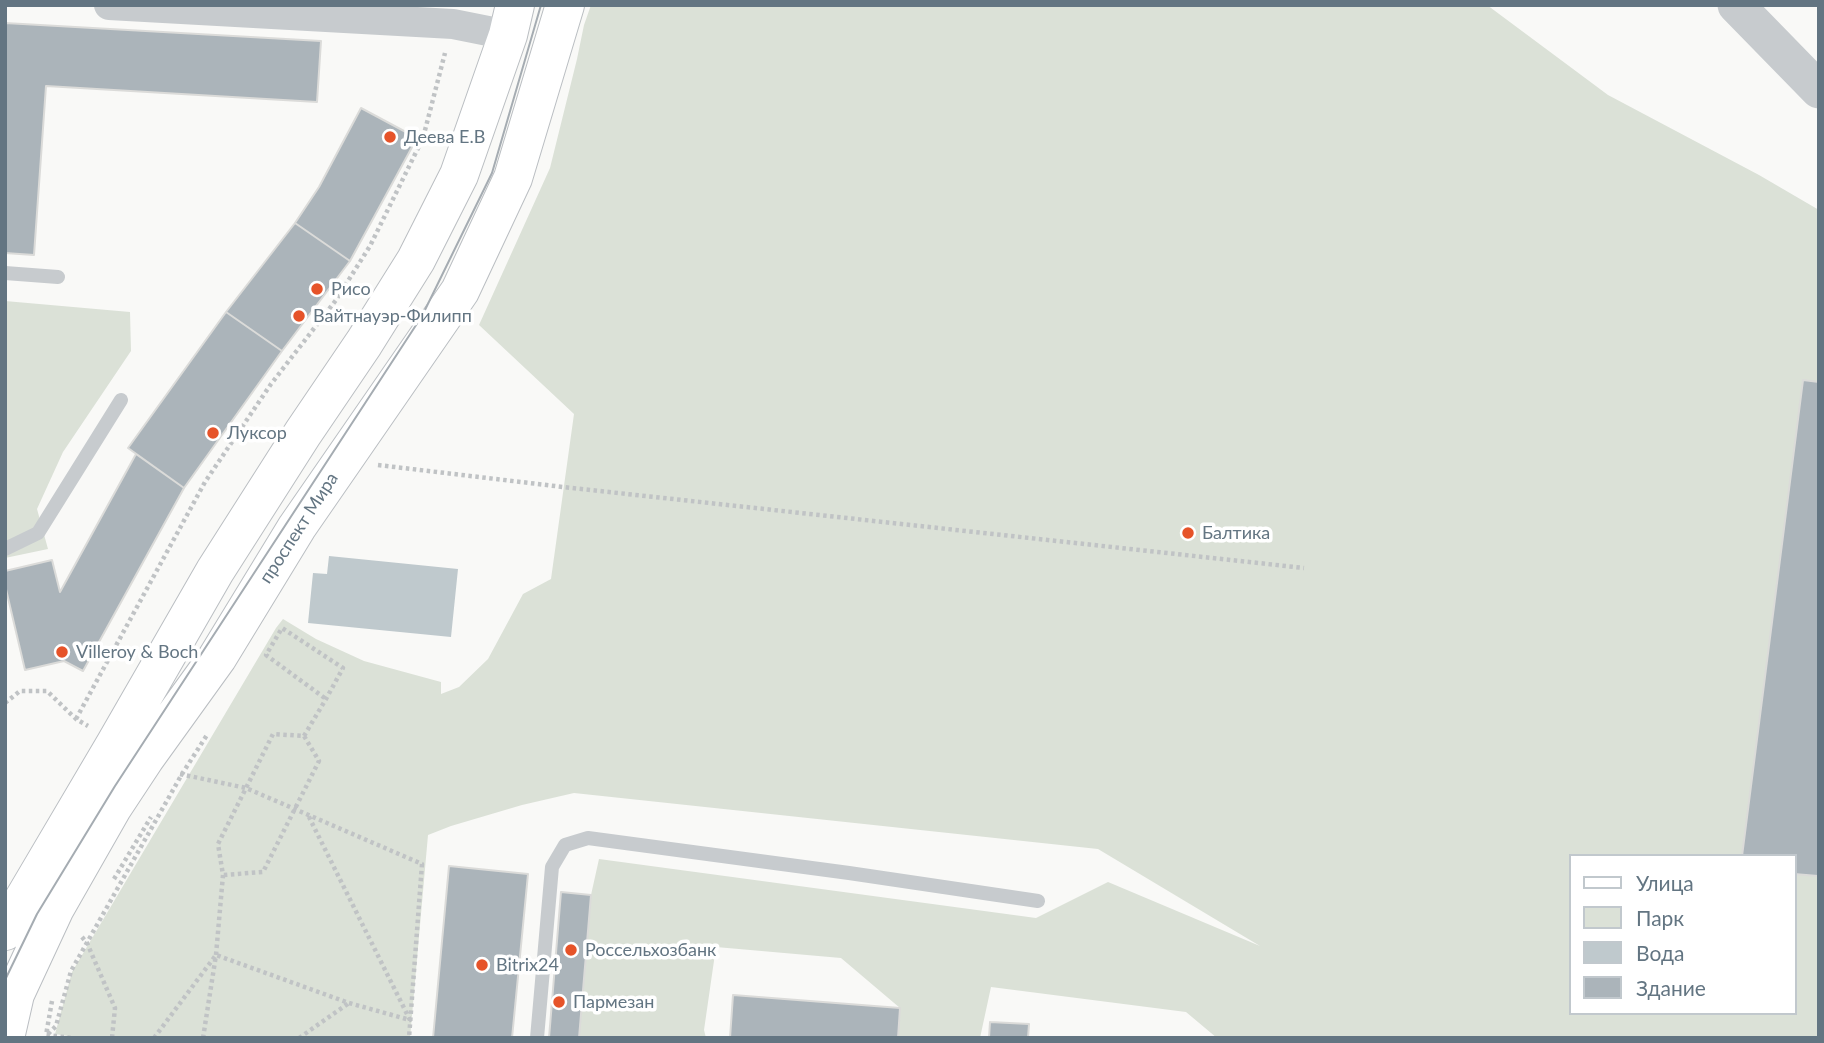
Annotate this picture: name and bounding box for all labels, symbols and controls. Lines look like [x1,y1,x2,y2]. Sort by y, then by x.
place label: Деева Е.В [404,126,485,148]
marker: Деева Е.В [382,129,398,145]
place label: Рисо [331,278,371,300]
marker: Рисо [309,281,325,297]
place label: Вайтнауэр-Филипп [313,305,472,327]
marker: Вайтнауэр-Филипп [291,308,307,324]
place label: Луксор [227,422,287,444]
marker: Луксор [205,425,221,441]
street label: проспект Мира [255,469,343,587]
place label: Балтика [1202,522,1270,544]
marker: Балтика [1180,525,1196,541]
place label: Villeroy & Boch [76,641,198,663]
marker: Villeroy & Boch [54,644,70,660]
legend [1568,854,1796,1015]
text: Улица [1636,870,1694,895]
text: Парк [1636,905,1684,930]
place label: Россельхозбанк [585,939,716,961]
text: Вода [1636,940,1684,965]
marker: Россельхозбанк [563,942,579,958]
place label: Bitrix24 [496,954,559,976]
marker: Bitrix24 [474,957,490,973]
text: Здание [1636,975,1706,1000]
place label: Пармезан [573,991,654,1013]
marker: Пармезан [551,994,567,1010]

